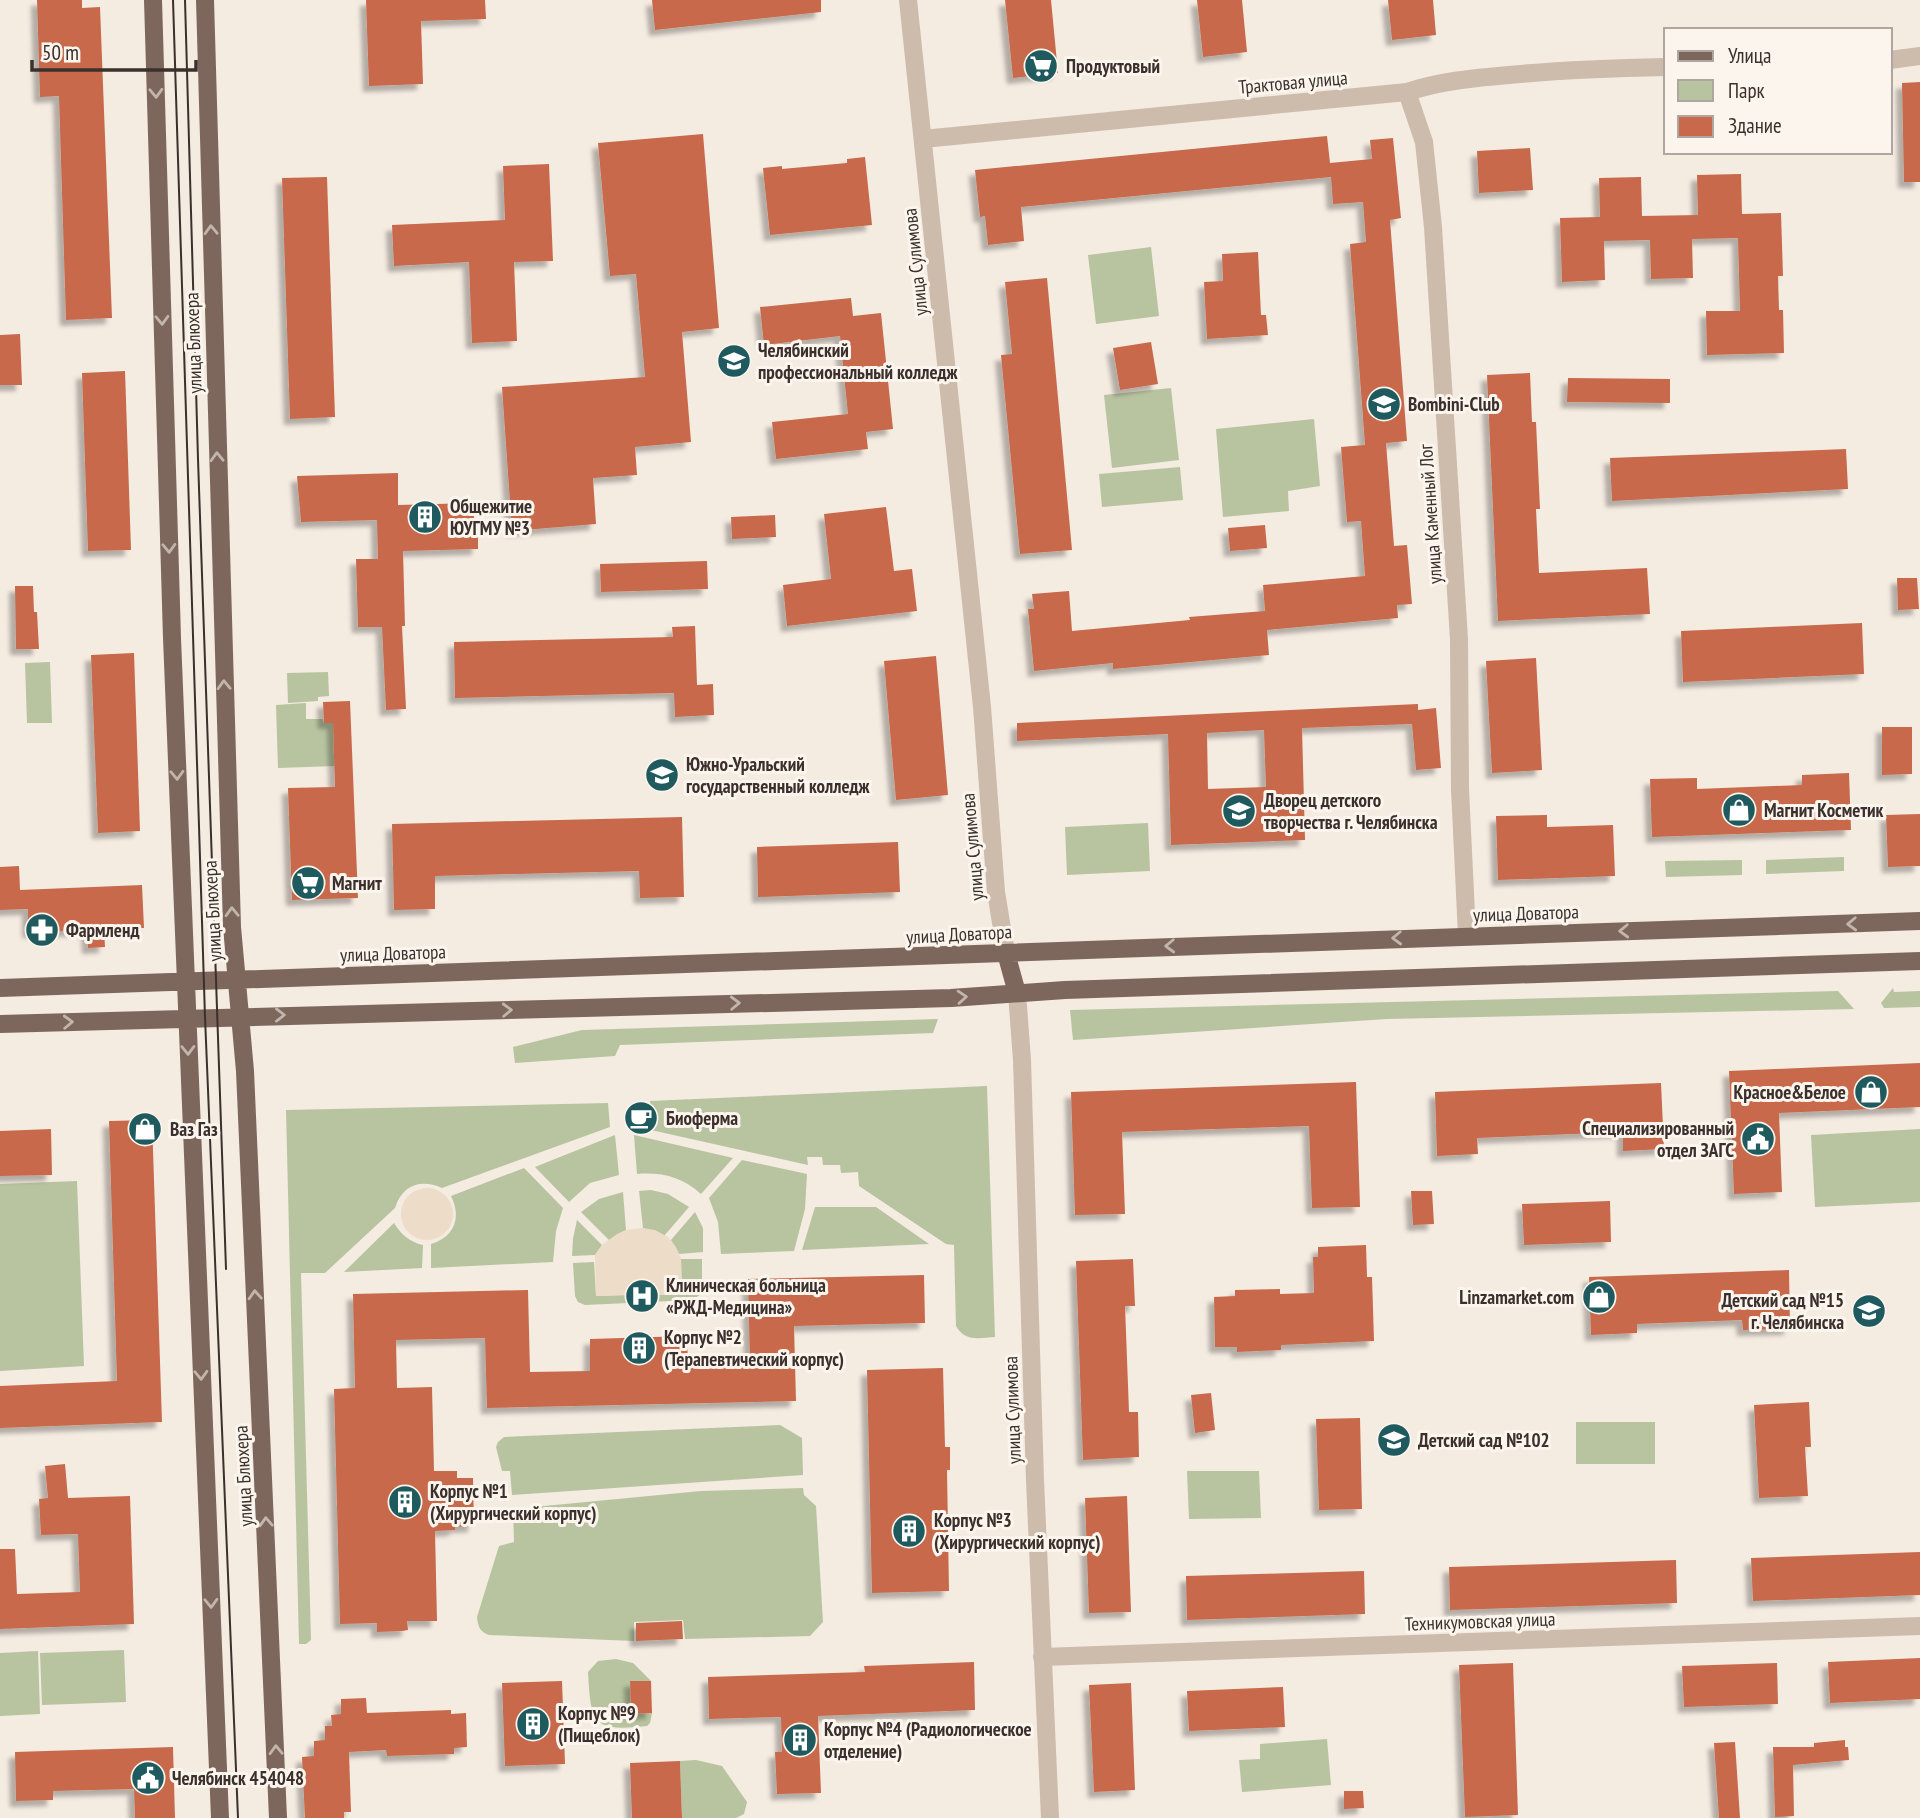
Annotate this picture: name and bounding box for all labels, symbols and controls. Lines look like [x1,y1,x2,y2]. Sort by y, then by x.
scale bar [32,28,196,72]
legend [1664,28,1892,154]
text: 50 m [42,39,79,66]
text: Улица [1728,42,1771,69]
supermarket icon: Продуктовый [1022,47,1060,85]
place label: Продуктовый [1066,54,1160,78]
street label: Трактовая улица [1237,65,1349,99]
text: Парк [1728,77,1765,104]
one-way arrow [148,87,163,98]
text: Здание [1728,112,1782,139]
street label: улица Сулимова [897,207,933,317]
one-way arrow [204,224,219,235]
street label: улица Блюхера [179,292,207,394]
one-way arrow [155,315,170,326]
place label: Челябинский профессиональный колледж [758,338,959,384]
school or university icon: Челябинский профессиональный колледж [715,342,753,380]
school or university icon: Bombini-Club [1365,385,1403,423]
place label: Bombini-Club [1408,392,1500,416]
street label: улица Каменный Лог [1413,443,1447,585]
one-way arrow [210,452,225,463]
place label: Общежитие ЮУГМУ №3 [450,494,532,540]
building icon: Общежитие ЮУГМУ №3 [406,498,444,536]
one-way arrow [161,543,177,553]
one-way arrow [217,679,232,690]
place label: Южно-Уральский государственный колледж [686,752,870,798]
school or university icon: Южно-Уральский государственный колледж [643,756,681,794]
one-way arrow [169,770,184,781]
place label: Дворец детского творчества г. Челябинска [1264,788,1438,834]
shop icon: Магнит Косметик [1720,791,1758,829]
street label: улица Сулимова [955,792,989,902]
school or university icon: Дворец детского творчества г. Челябинска [1220,792,1258,830]
place label: Магнит Косметик [1764,798,1884,822]
street label: улица Блюхера [197,860,227,962]
supermarket icon: Магнит [289,864,327,902]
place label: Магнит [332,871,382,895]
street label: улица Доватора [1473,899,1579,927]
one-way arrow [224,906,239,917]
pharmacy icon: Фармленд [23,911,61,949]
one-way arrow [1846,916,1857,932]
place label: Фармленд [66,918,139,942]
street label: улица Доватора [905,919,1013,949]
one-way arrow [1619,923,1630,938]
one-way arrow [1391,930,1402,946]
street label: улица Доватора [340,939,446,967]
one-way arrow [1164,939,1175,954]
one-way arrow [957,990,968,1005]
one-way arrow [729,996,740,1011]
one-way arrow [502,1002,513,1017]
one-way arrow [275,1007,286,1023]
one-way arrow [63,1014,74,1030]
one-way arrow [180,1045,196,1056]
shop icon: Красное&Белое [1852,1073,1890,1111]
place label: Красное&Белое [1734,1080,1846,1104]
cafe icon: Биоферма [622,1099,660,1137]
place label: Биоферма [666,1106,738,1130]
shop icon: Ваз Газ [126,1110,164,1148]
place label: Специализированный отдел ЗАГС [1582,1116,1734,1162]
place label: Ваз Газ [170,1117,218,1141]
public building icon: Специализированный отдел ЗАГС [1739,1120,1777,1158]
place label: Клиническая больница «РЖД-Медицина» [666,1273,826,1319]
hospital icon: Клиническая больница «РЖД-Медицина» [623,1277,661,1315]
shop icon: Linzamarket.com [1580,1278,1618,1316]
place label: Linzamarket.com [1459,1285,1574,1309]
place label: Детский сад №15 г. Челябинска [1721,1288,1844,1334]
one-way arrow [248,1289,263,1300]
school or university icon: Детский сад №15 г. Челябинска [1850,1292,1888,1330]
place label: Корпус №2 (Терапевтический корпус) [664,1325,844,1371]
building icon: Корпус №2 (Терапевтический корпус) [620,1329,658,1367]
street label: улица Сулимова [998,1356,1026,1464]
one-way arrow [193,1370,208,1381]
school or university icon: Детский сад №102 [1375,1421,1413,1459]
street label: улица Блюхера [228,1425,258,1527]
place label: Детский сад №102 [1418,1428,1550,1452]
place label: Корпус №1 (Хирургический корпус) [430,1479,597,1525]
building icon: Корпус №1 (Хирургический корпус) [386,1483,424,1521]
place label: Корпус №3 (Хирургический корпус) [934,1508,1101,1554]
building icon: Корпус №3 (Хирургический корпус) [890,1512,928,1550]
one-way arrow [259,1517,274,1528]
one-way arrow [203,1597,218,1608]
street label: Техникумовская улица [1404,1606,1556,1636]
place label: Корпус №9 (Пищеблок) [558,1701,641,1747]
building icon: Корпус №9 (Пищеблок) [514,1705,552,1743]
place label: Корпус №4 (Радиологическое отделение) [824,1717,1032,1763]
building icon: Корпус №4 (Радиологическое отделение) [781,1721,819,1759]
one-way arrow [268,1744,283,1755]
public building icon: Челябинск 454048 [129,1759,167,1797]
place label: Челябинск 454048 [172,1766,304,1790]

